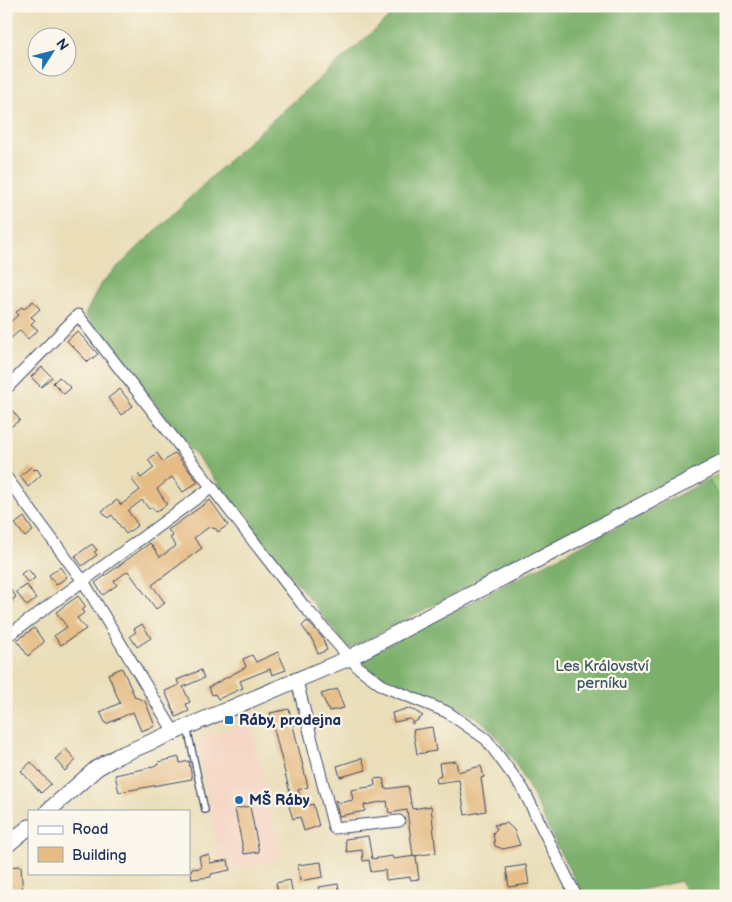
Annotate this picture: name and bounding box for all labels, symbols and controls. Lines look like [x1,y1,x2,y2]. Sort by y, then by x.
north arrow [28,28,78,78]
text: N [52,35,72,54]
park label: Les Království perníku [555,657,649,693]
place label: Ráby, prodejna [239,711,341,730]
marker: Ráby, prodejna [223,714,235,726]
place label: MŠ Ráby [249,790,310,810]
marker: MŠ Ráby [233,794,245,806]
legend [28,810,190,874]
text: Road [72,820,108,839]
text: Building [72,846,127,865]

